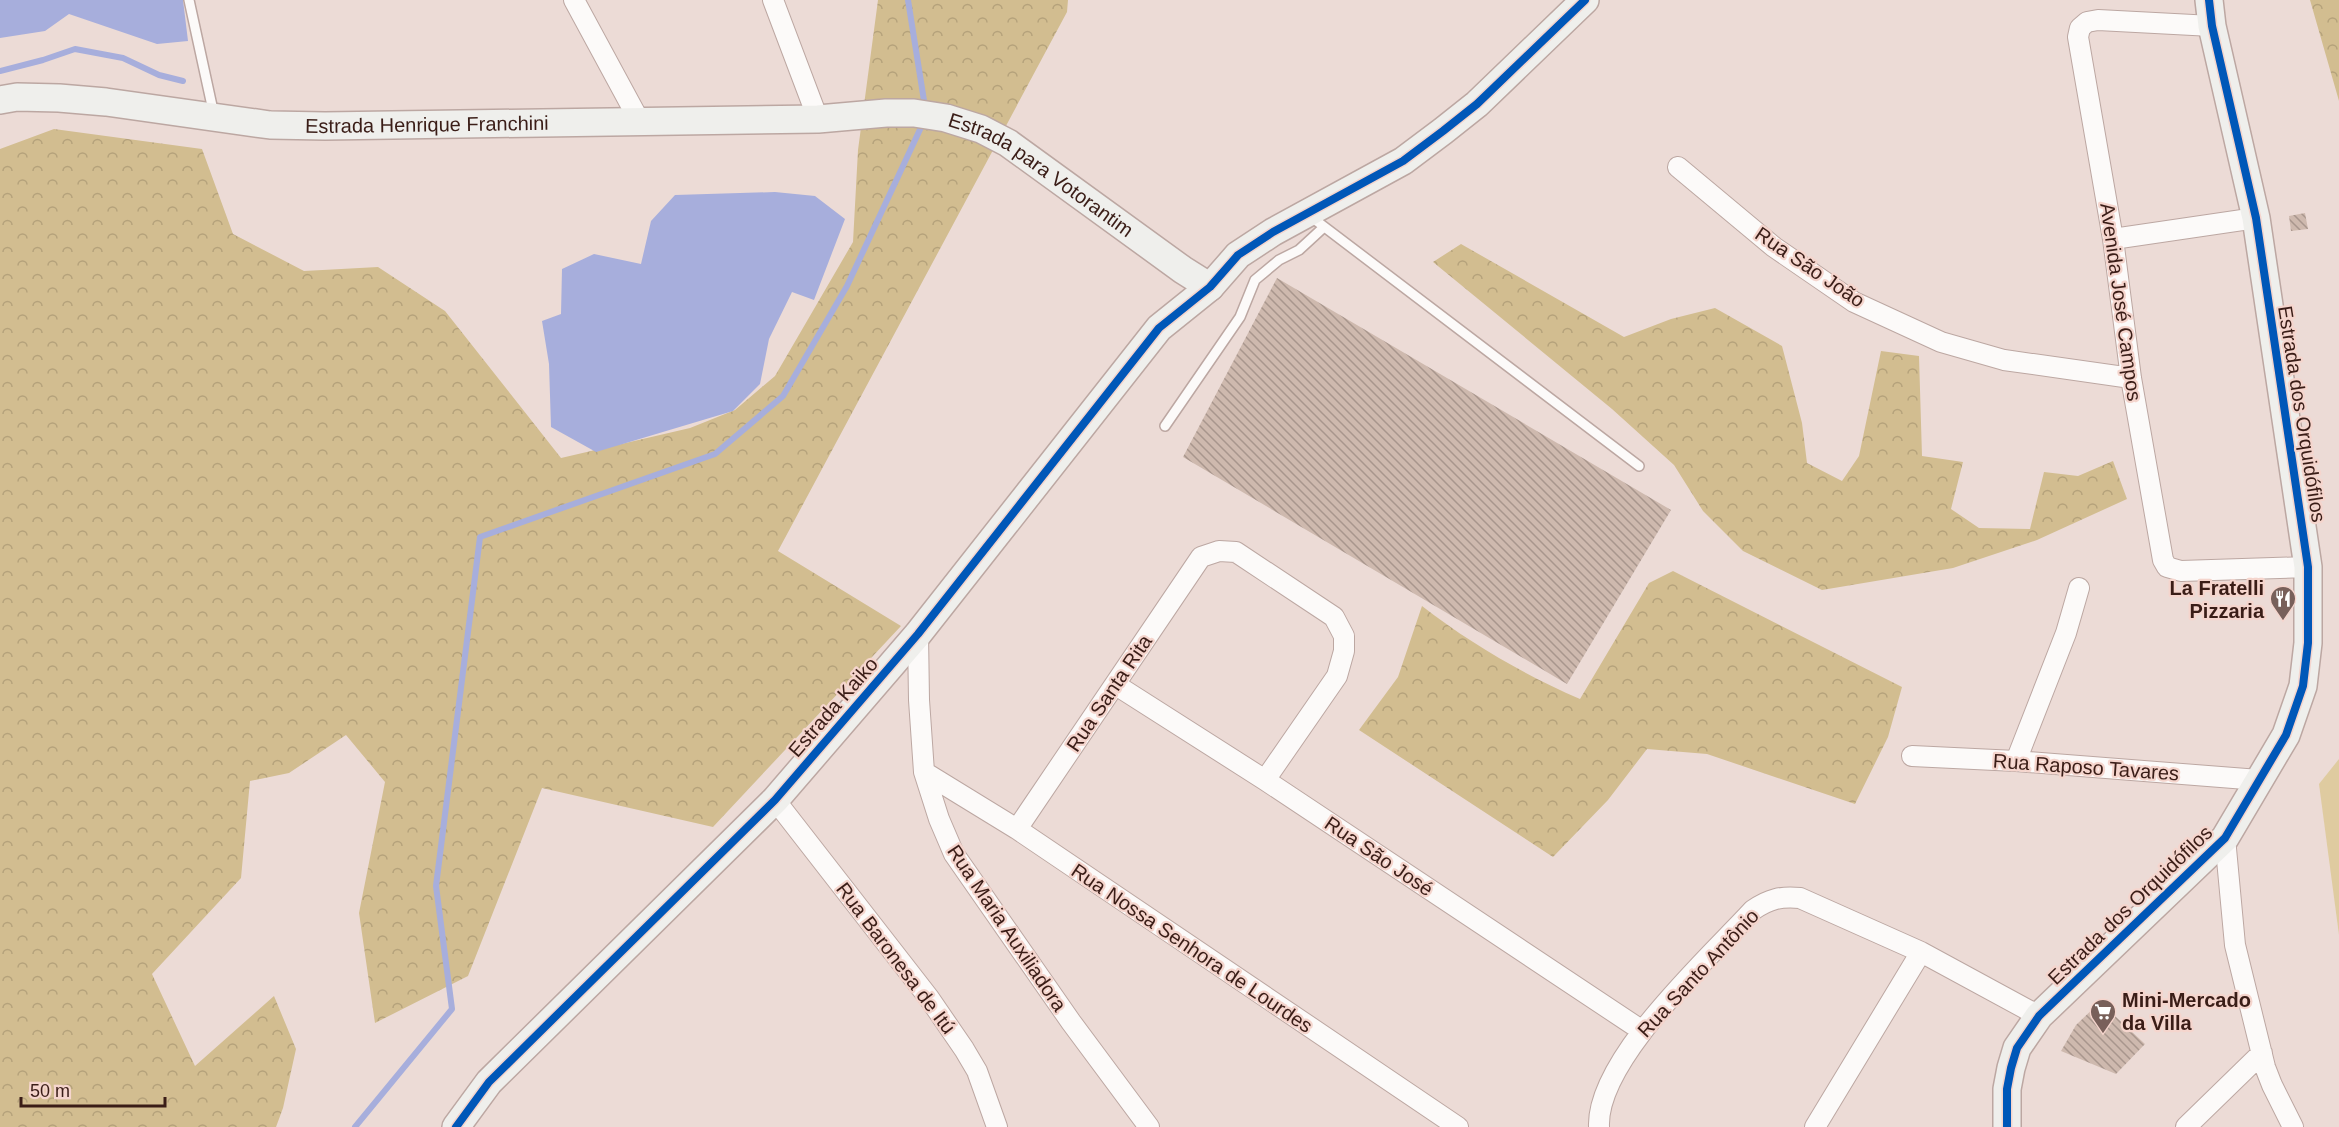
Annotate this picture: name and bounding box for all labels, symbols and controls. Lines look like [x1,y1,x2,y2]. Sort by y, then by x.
street label: Estrada para Votorantim [946,109,1138,241]
street label: Estrada Henrique Franchini [305,112,549,137]
street label: Avenida José Campos [2096,202,2146,402]
street label: Rua São João [1751,222,1869,312]
street label: Estrada dos Orquidófilos [2274,304,2330,524]
place label: La Fratelli Pizzaria [2170,577,2265,622]
restaurant icon: La Fratelli Pizzaria [2268,584,2298,622]
street label: Rua Santa Rita [1062,630,1157,755]
street label: Estrada Kaiko [784,653,882,761]
street label: Rua Raposo Tavares [1992,750,2180,784]
street label: Rua São José [1321,812,1437,900]
street label: Estrada dos Orquidófilos [2044,821,2216,989]
street label: Rua Maria Auxiliadora [943,841,1071,1016]
street label: Rua Nossa Senhora de Lourdes [1067,859,1317,1037]
street label: Rua Baronesa de Itú [832,878,960,1038]
street label: Rua Santo Antônio [1633,905,1763,1041]
place label: Mini-Mercado da Villa [2122,989,2251,1034]
supermarket icon: Mini-Mercado da Villa [2088,997,2118,1035]
scale bar [21,1070,165,1108]
text: 50 m [30,1081,70,1101]

